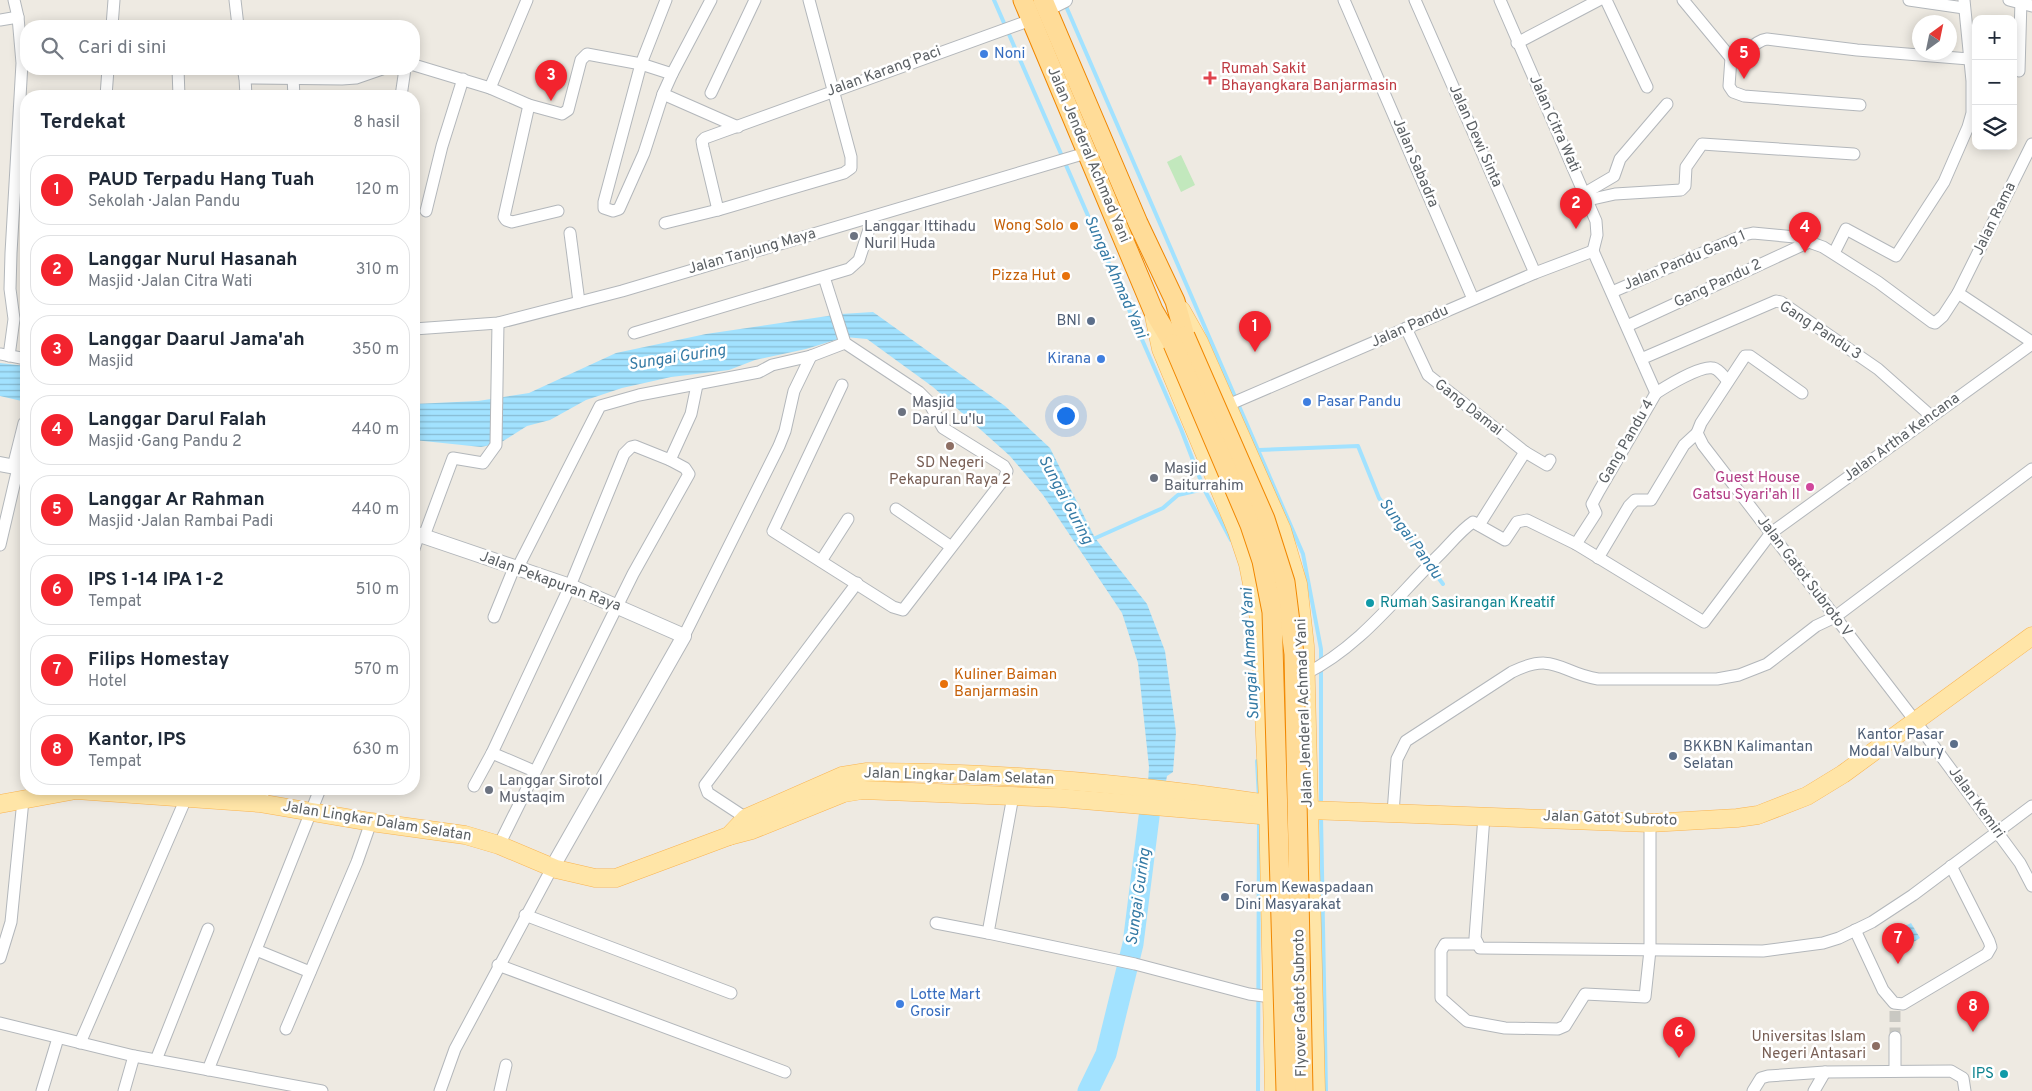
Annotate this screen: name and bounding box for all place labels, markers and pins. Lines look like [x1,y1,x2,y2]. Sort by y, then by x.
pin: 5 [1728,38,1760,79]
place label: Noni [994,45,1025,64]
marker: Noni [978,48,990,60]
pin: 3 [535,60,567,101]
place label: Rumah Sakit Bhayangkara Banjarmasin [1221,60,1397,96]
marker: Rumah Sakit Bhayangkara Banjarmasin [1203,71,1217,85]
pin: 2 [1560,188,1592,229]
pin: 4 [1789,212,1821,253]
place label: Wong Solo [993,217,1064,236]
place label: Langgar Ittihadu Nuril Huda [864,218,976,254]
marker: Wong Solo [1068,220,1080,232]
marker: Langgar Ittihadu Nuril Huda [848,230,860,242]
place label: Pizza Hut [992,267,1056,286]
marker: Pizza Hut [1060,270,1072,282]
pin: 1 [1239,311,1271,352]
place label: BNI [1056,312,1081,331]
marker: BNI [1085,315,1097,327]
place label: Kirana [1047,350,1091,369]
marker: Kirana [1095,353,1107,365]
place label: Pasar Pandu [1317,393,1401,412]
place label: Masjid Darul Lu'lu [912,394,984,430]
marker: Pasar Pandu [1301,396,1313,408]
marker: Masjid Darul Lu'lu [896,406,908,418]
marker: SD Negeri Pekapuran Raya 2 [944,440,956,452]
place label: SD Negeri Pekapuran Raya 2 [889,454,1011,490]
place label: Masjid Baiturrahim [1164,460,1244,496]
place label: Guest House Gatsu Syari'ah II [1692,469,1800,505]
marker: Masjid Baiturrahim [1148,472,1160,484]
marker: Guest House Gatsu Syari'ah II [1804,481,1816,493]
place label: Rumah Sasirangan Kreatif [1380,594,1555,613]
marker: Rumah Sasirangan Kreatif [1364,597,1376,609]
place label: Kuliner Baiman Banjarmasin [954,666,1057,702]
marker: Kuliner Baiman Banjarmasin [938,678,950,690]
place label: Kantor Pasar Modal Valbury [1849,726,1944,762]
place label: BKKBN Kalimantan Selatan [1683,738,1813,774]
marker: Kantor Pasar Modal Valbury [1948,738,1960,750]
marker: BKKBN Kalimantan Selatan [1667,750,1679,762]
place label: Langgar Sirotol Mustaqim [499,772,603,808]
marker: Langgar Sirotol Mustaqim [483,784,495,796]
place label: Forum Kewaspadaan Dini Masyarakat [1235,879,1374,915]
marker: Forum Kewaspadaan Dini Masyarakat [1219,891,1231,903]
pin: 7 [1882,923,1914,964]
place label: Lotte Mart Grosir [910,986,981,1022]
pin: 8 [1957,991,1989,1032]
marker: Lotte Mart Grosir [894,998,906,1010]
pin: 6 [1663,1017,1695,1058]
place label: Universitas Islam Negeri Antasari [1751,1028,1866,1064]
marker: Universitas Islam Negeri Antasari [1870,1040,1882,1052]
place label: IPS [1972,1065,1994,1084]
marker: IPS [1998,1068,2010,1080]

